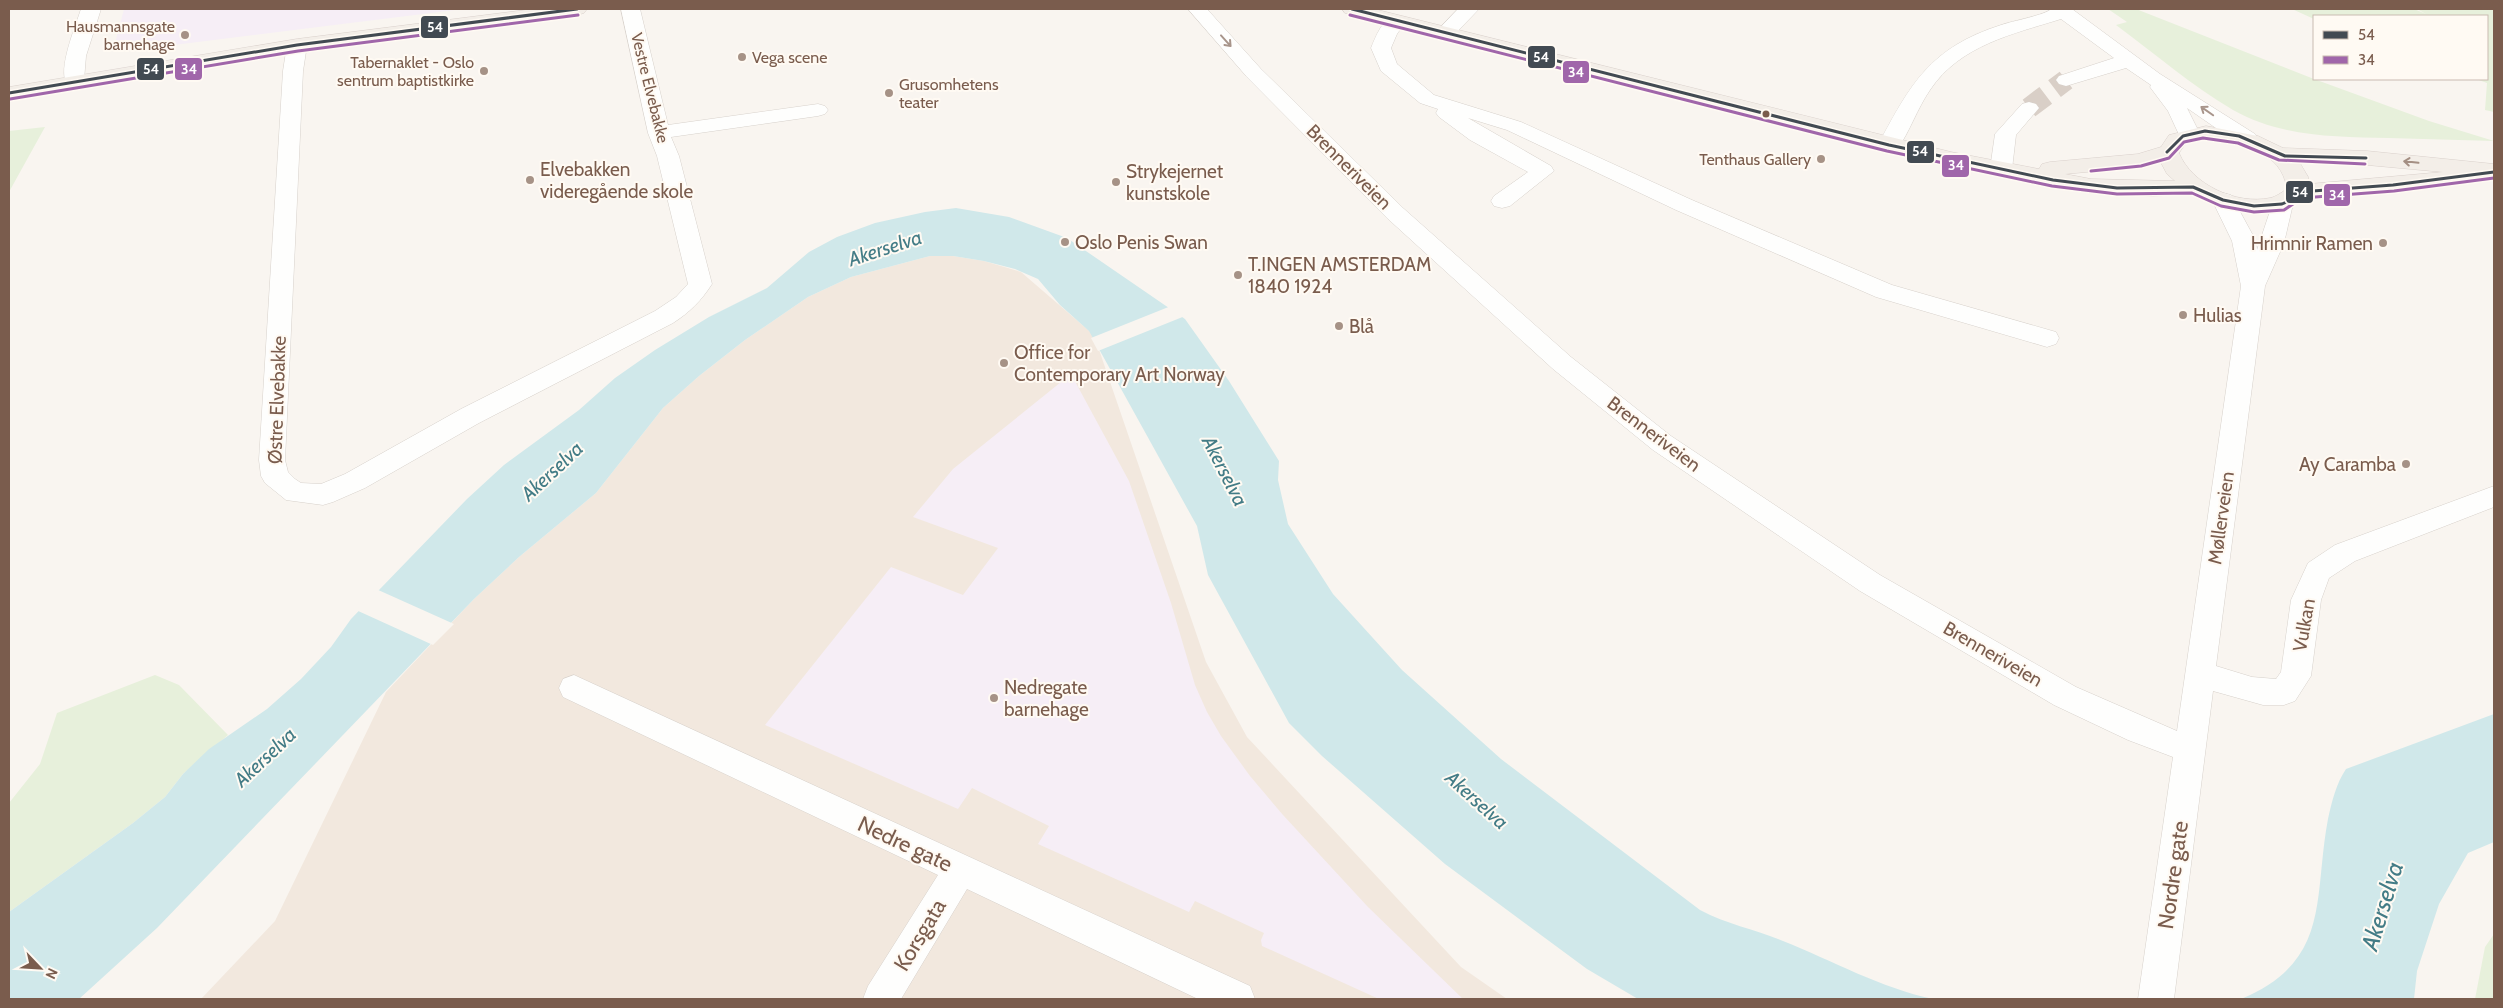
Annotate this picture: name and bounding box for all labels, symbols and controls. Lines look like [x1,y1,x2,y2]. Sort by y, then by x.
line badge: 54 [420,15,449,39]
legend [2313,15,2488,80]
place label: Hausmannsgate barnehage [66,17,175,54]
text: 54 [427,18,443,36]
text: 54 [2358,26,2375,44]
marker: Hausmannsgate barnehage [179,29,191,41]
street label: Vestre Elvebakke [627,31,673,145]
one-way arrow [1220,34,1231,47]
line badge: 54 [1527,45,1556,69]
place label: Vega scene [752,48,827,67]
text: 54 [1533,48,1549,66]
marker: Vega scene [736,51,748,63]
text: 34 [2358,51,2375,69]
place label: Tabernaklet - Oslo sentrum baptistkirke [337,53,474,90]
line badge: 54 [136,57,165,81]
line badge: 34 [174,57,203,81]
text: 54 [143,60,159,78]
text: 34 [181,60,197,78]
line badge: 34 [1562,60,1590,84]
text: 34 [1568,63,1584,81]
marker: Tabernaklet - Oslo sentrum baptistkirke [478,65,490,77]
place label: Grusomhetens teater [899,75,999,112]
marker: Grusomhetens teater [883,87,895,99]
one-way arrow [2200,106,2214,116]
unlabelled marker [1761,109,1771,119]
street label: Brenneriveien [1302,120,1396,214]
line badge: 54 [1906,140,1935,164]
text: 54 [1912,142,1928,160]
place label: Tenthaus Gallery [1699,150,1811,169]
marker: Tenthaus Gallery [1815,153,1827,165]
line badge: 34 [1941,154,1970,178]
text: 34 [1948,156,1964,174]
one-way arrow [2403,157,2419,167]
place label: Elvebakken videregående skole [540,158,693,203]
place label: Strykejernet kunstskole [1126,160,1224,205]
marker: Elvebakken videregående skole [524,174,536,186]
marker: Strykejernet kunstskole [1110,176,1122,188]
line badge: 54 [2285,180,2314,204]
text: 54 [2292,183,2308,201]
line badge: 34 [2323,183,2351,207]
text: 34 [2329,186,2345,204]
water label: Akerselva [844,225,925,271]
place label: Oslo Penis Swan [1075,231,1208,254]
place label: Hrimnir Ramen [2251,232,2373,255]
marker: Oslo Penis Swan [1059,236,1071,248]
marker: Hrimnir Ramen [2377,237,2389,249]
place label: T.INGEN AMSTERDAM 1840 1924 [1248,253,1432,298]
marker: T.INGEN AMSTERDAM 1840 1924 [1232,269,1244,281]
place label: Hulias [2193,304,2242,327]
marker: Hulias [2177,309,2189,321]
place label: Blå [1349,315,1374,338]
marker: Blå [1333,320,1345,332]
street label: Østre Elvebakke [263,335,291,465]
place label: Office for Contemporary Art Norway [1014,341,1225,386]
marker: Office for Contemporary Art Norway [998,357,1010,369]
street label: Brenneriveien [1603,391,1705,477]
water label: Akerselva [1197,431,1253,510]
water label: Akerselva [515,436,588,506]
place label: Ay Caramba [2299,453,2396,476]
marker: Ay Caramba [2400,458,2412,470]
street label: Møllerveien [2203,470,2239,566]
street label: Vulkan [2288,597,2320,653]
street label: Brenneriveien [1939,616,2047,692]
place label: Nedregate barnehage [1004,676,1089,721]
marker: Nedregate barnehage [988,692,1000,704]
water label: Akerselva [228,722,301,792]
water label: Akerselva [1440,765,1513,834]
street label: Nedre gate [853,810,957,878]
street label: Nordre gate [2152,819,2194,931]
water label: Akerselva [2355,858,2409,955]
street label: Korsgata [888,894,952,976]
north arrow [15,943,65,993]
text: N [42,965,62,982]

